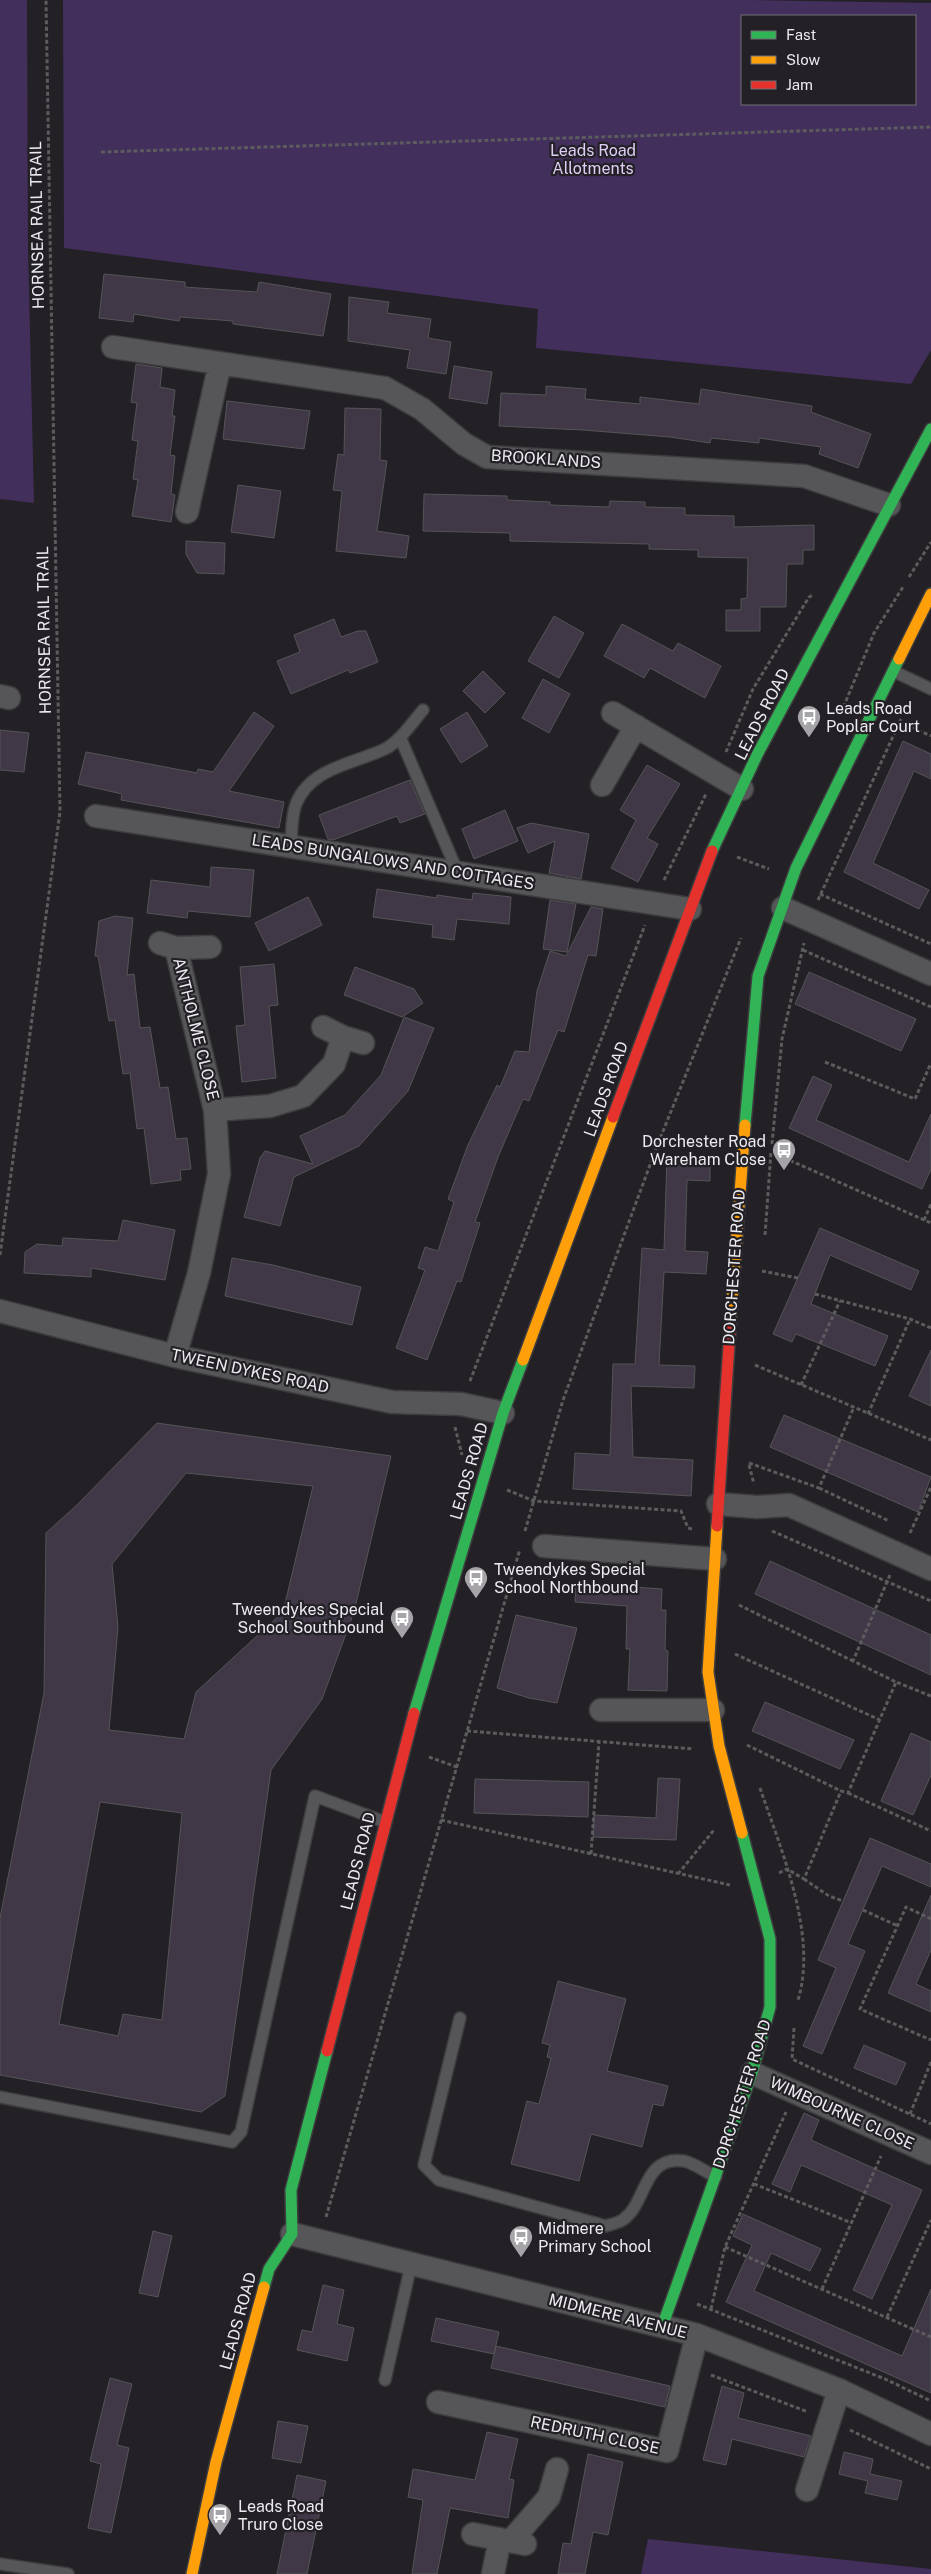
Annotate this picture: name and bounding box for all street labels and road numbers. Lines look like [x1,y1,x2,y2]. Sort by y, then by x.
street label: HORNSEA RAIL TRAIL [26,141,48,309]
street label: BROOKLANDS [490,446,602,472]
street label: HORNSEA RAIL TRAIL [33,546,55,714]
street label: LEADS ROAD [731,665,793,763]
street label: LEADS BUNGALOWS AND COTTAGES [250,830,536,894]
street label: ANTHOLME CLOSE [169,956,223,1102]
street label: LEADS ROAD [580,1039,632,1139]
street label: DORCHESTER ROAD [719,1189,749,1345]
street label: TWEEN DYKES ROAD [169,1345,331,1397]
street label: LEADS ROAD [446,1420,492,1522]
street label: LEADS ROAD [337,1810,379,1912]
street label: DORCHESTER ROAD [709,2017,775,2171]
street label: WIMBOURNE CLOSE [767,2073,917,2153]
street label: LEADS ROAD [216,2270,260,2372]
street label: MIDMERE AVENUE [547,2290,689,2342]
street label: REDRUTH CLOSE [529,2412,661,2458]

